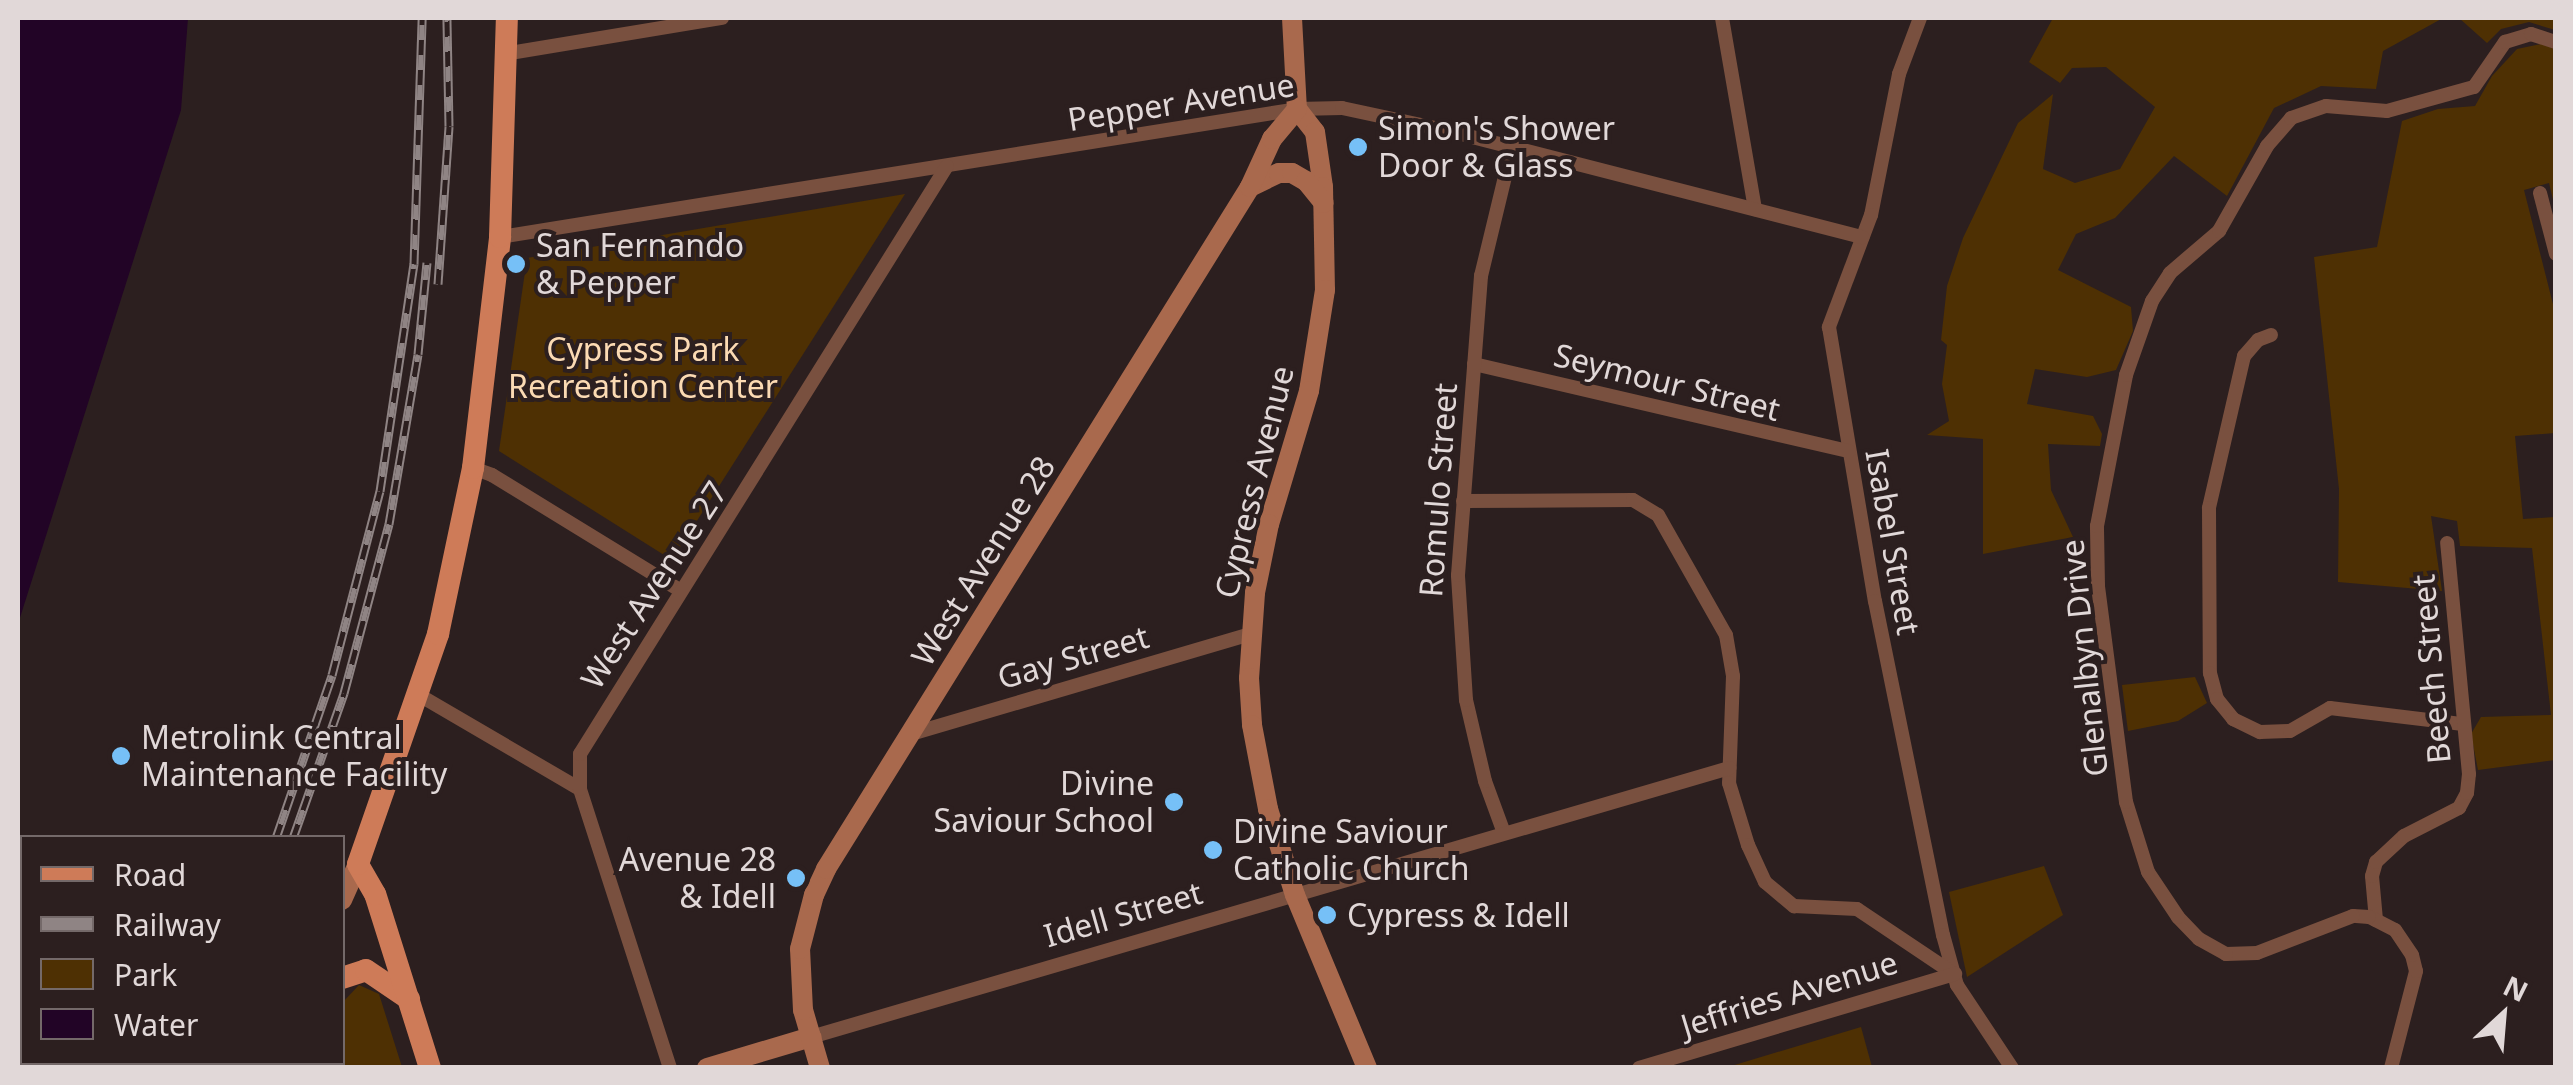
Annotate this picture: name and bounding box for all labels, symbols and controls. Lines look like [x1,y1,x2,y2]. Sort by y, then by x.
street label: Pepper Avenue [1065,65,1297,139]
place label: Simon's Shower Door & Glass [1378,110,1615,185]
marker: Simon's Shower Door & Glass [1347,136,1369,158]
place label: San Fernando & Pepper [536,227,744,302]
marker: San Fernando & Pepper [505,253,527,275]
park label: Cypress Park Recreation Center [508,331,778,406]
street label: Seymour Street [1550,335,1784,429]
street label: Cypress Avenue [1207,362,1301,602]
street label: Romulo Street [1411,382,1465,598]
street label: Isabel Street [1858,446,1928,638]
street label: West Avenue 28 [903,449,1063,673]
street label: West Avenue 27 [573,474,735,696]
street label: Glenalbyn Drive [2052,538,2116,778]
street label: Beech Street [2404,573,2458,765]
street label: Gay Street [993,617,1153,697]
place label: Metrolink Central Maintenance Facility [141,719,447,794]
marker: Metrolink Central Maintenance Facility [110,745,132,767]
place label: Divine Saviour School [934,765,1154,840]
marker: Divine Saviour School [1163,791,1185,813]
place label: Divine Saviour Catholic Church [1233,813,1470,888]
legend [20,835,345,1065]
marker: Divine Saviour Catholic Church [1202,839,1224,861]
place label: Avenue 28 & Idell [619,841,776,916]
text: Road [114,854,186,895]
marker: Avenue 28 & Idell [785,867,807,889]
street label: Idell Street [1039,873,1207,955]
place label: Cypress & Idell [1347,896,1570,934]
text: Railway [114,904,221,945]
marker: Cypress & Idell [1316,904,1338,926]
street label: Jeffries Avenue [1676,943,1902,1045]
text: Park [114,954,177,995]
north arrow [2453,965,2553,1065]
text: N [2498,966,2535,1010]
text: Water [114,1004,198,1045]

